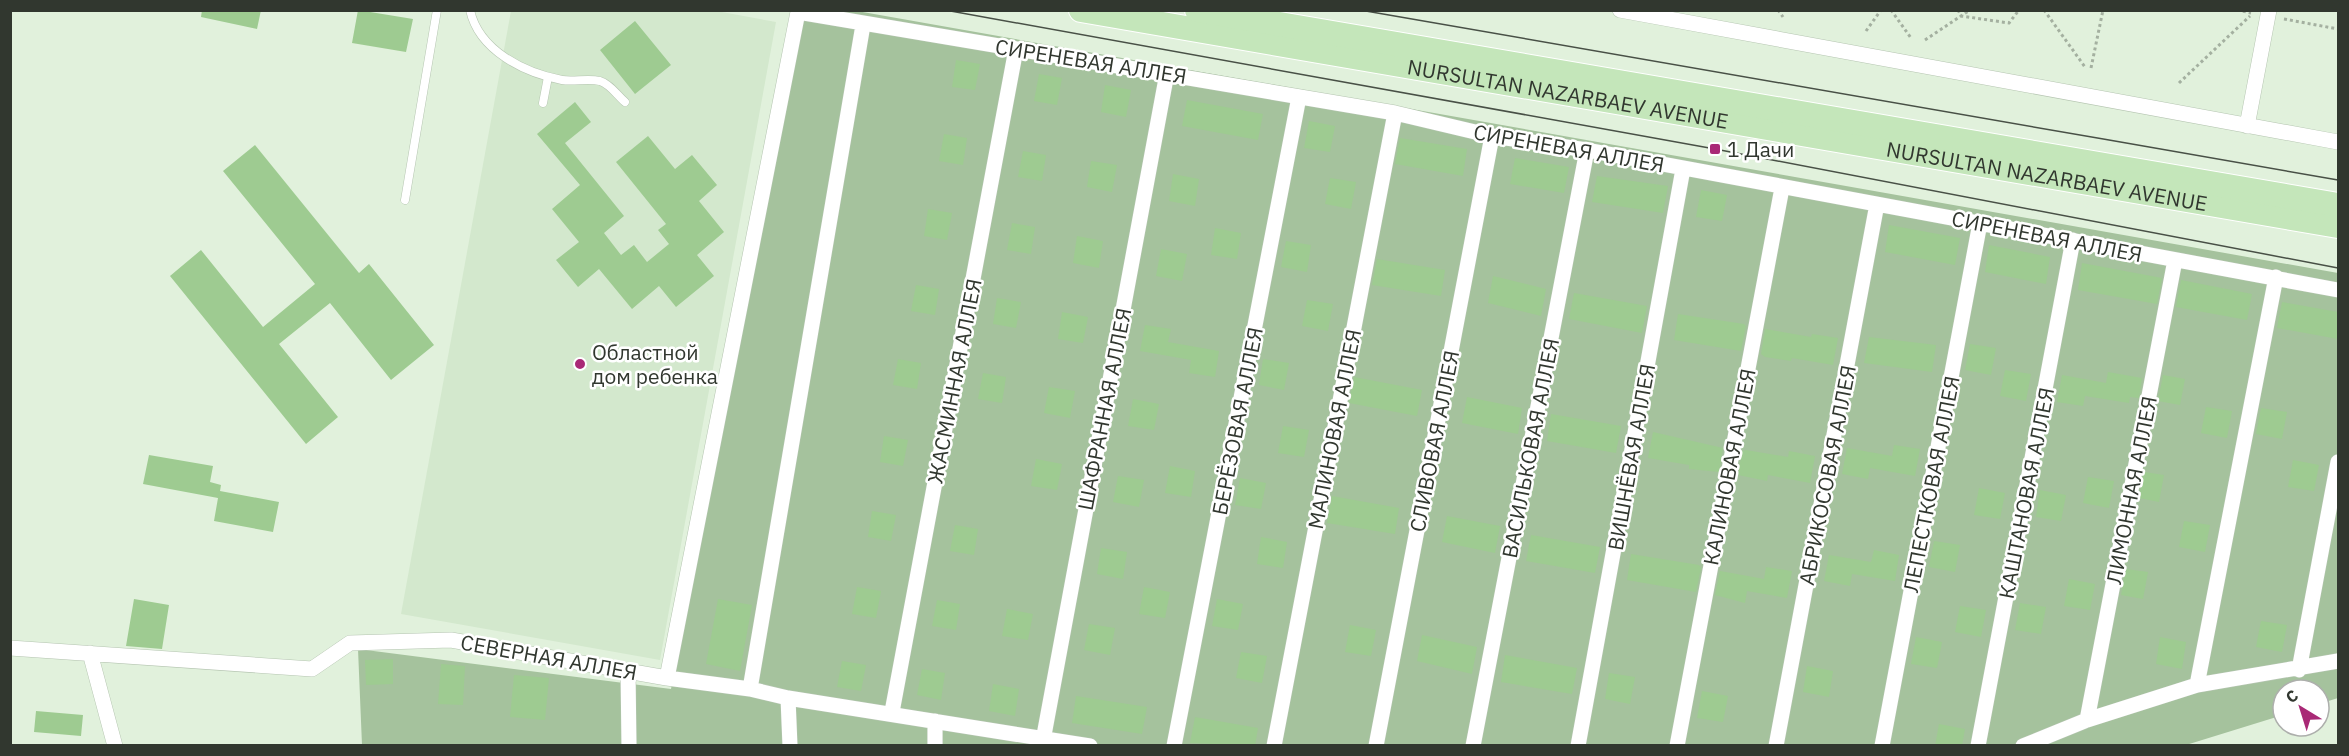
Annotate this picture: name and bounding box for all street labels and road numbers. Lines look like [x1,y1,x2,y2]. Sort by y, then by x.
street label: СИРЕНЕВАЯ АЛЛЕЯ [993,32,1189,90]
street label: NURSULTAN NAZARBAEV AVENUE [1405,52,1731,135]
street label: СИРЕНЕВАЯ АЛЛЕЯ [1471,117,1667,179]
street label: NURSULTAN NAZARBAEV AVENUE [1884,135,2210,217]
street label: СИРЕНЕВАЯ АЛЛЕЯ [1949,204,2145,268]
street label: ЖАСМИННАЯ АЛЛЕЯ [920,276,988,486]
street label: ШАФРАННАЯ АЛЛЕЯ [1071,305,1137,513]
street label: БЕРЁЗОВАЯ АЛЛЕЯ [1205,325,1269,517]
street label: МАЛИНОВАЯ АЛЛЕЯ [1301,327,1367,531]
street label: ВАСИЛЬКОВАЯ АЛЛЕЯ [1495,336,1565,560]
street label: СЛИВОВАЯ АЛЛЕЯ [1403,348,1465,534]
street label: ВИШНЁВАЯ АЛЛЕЯ [1601,361,1661,553]
street label: АБРИКОСОВАЯ АЛЛЕЯ [1792,363,1862,587]
street label: КАЛИНОВАЯ АЛЛЕЯ [1696,366,1762,568]
street label: ЛЕПЕСТКОВАЯ АЛЛЕЯ [1896,373,1966,595]
street label: КАШТАНОВАЯ АЛЛЕЯ [1992,385,2060,601]
street label: ЛИМОННАЯ АЛЛЕЯ [2099,394,2163,586]
street label: СЕВЕРНАЯ АЛЛЕЯ [459,628,639,686]

